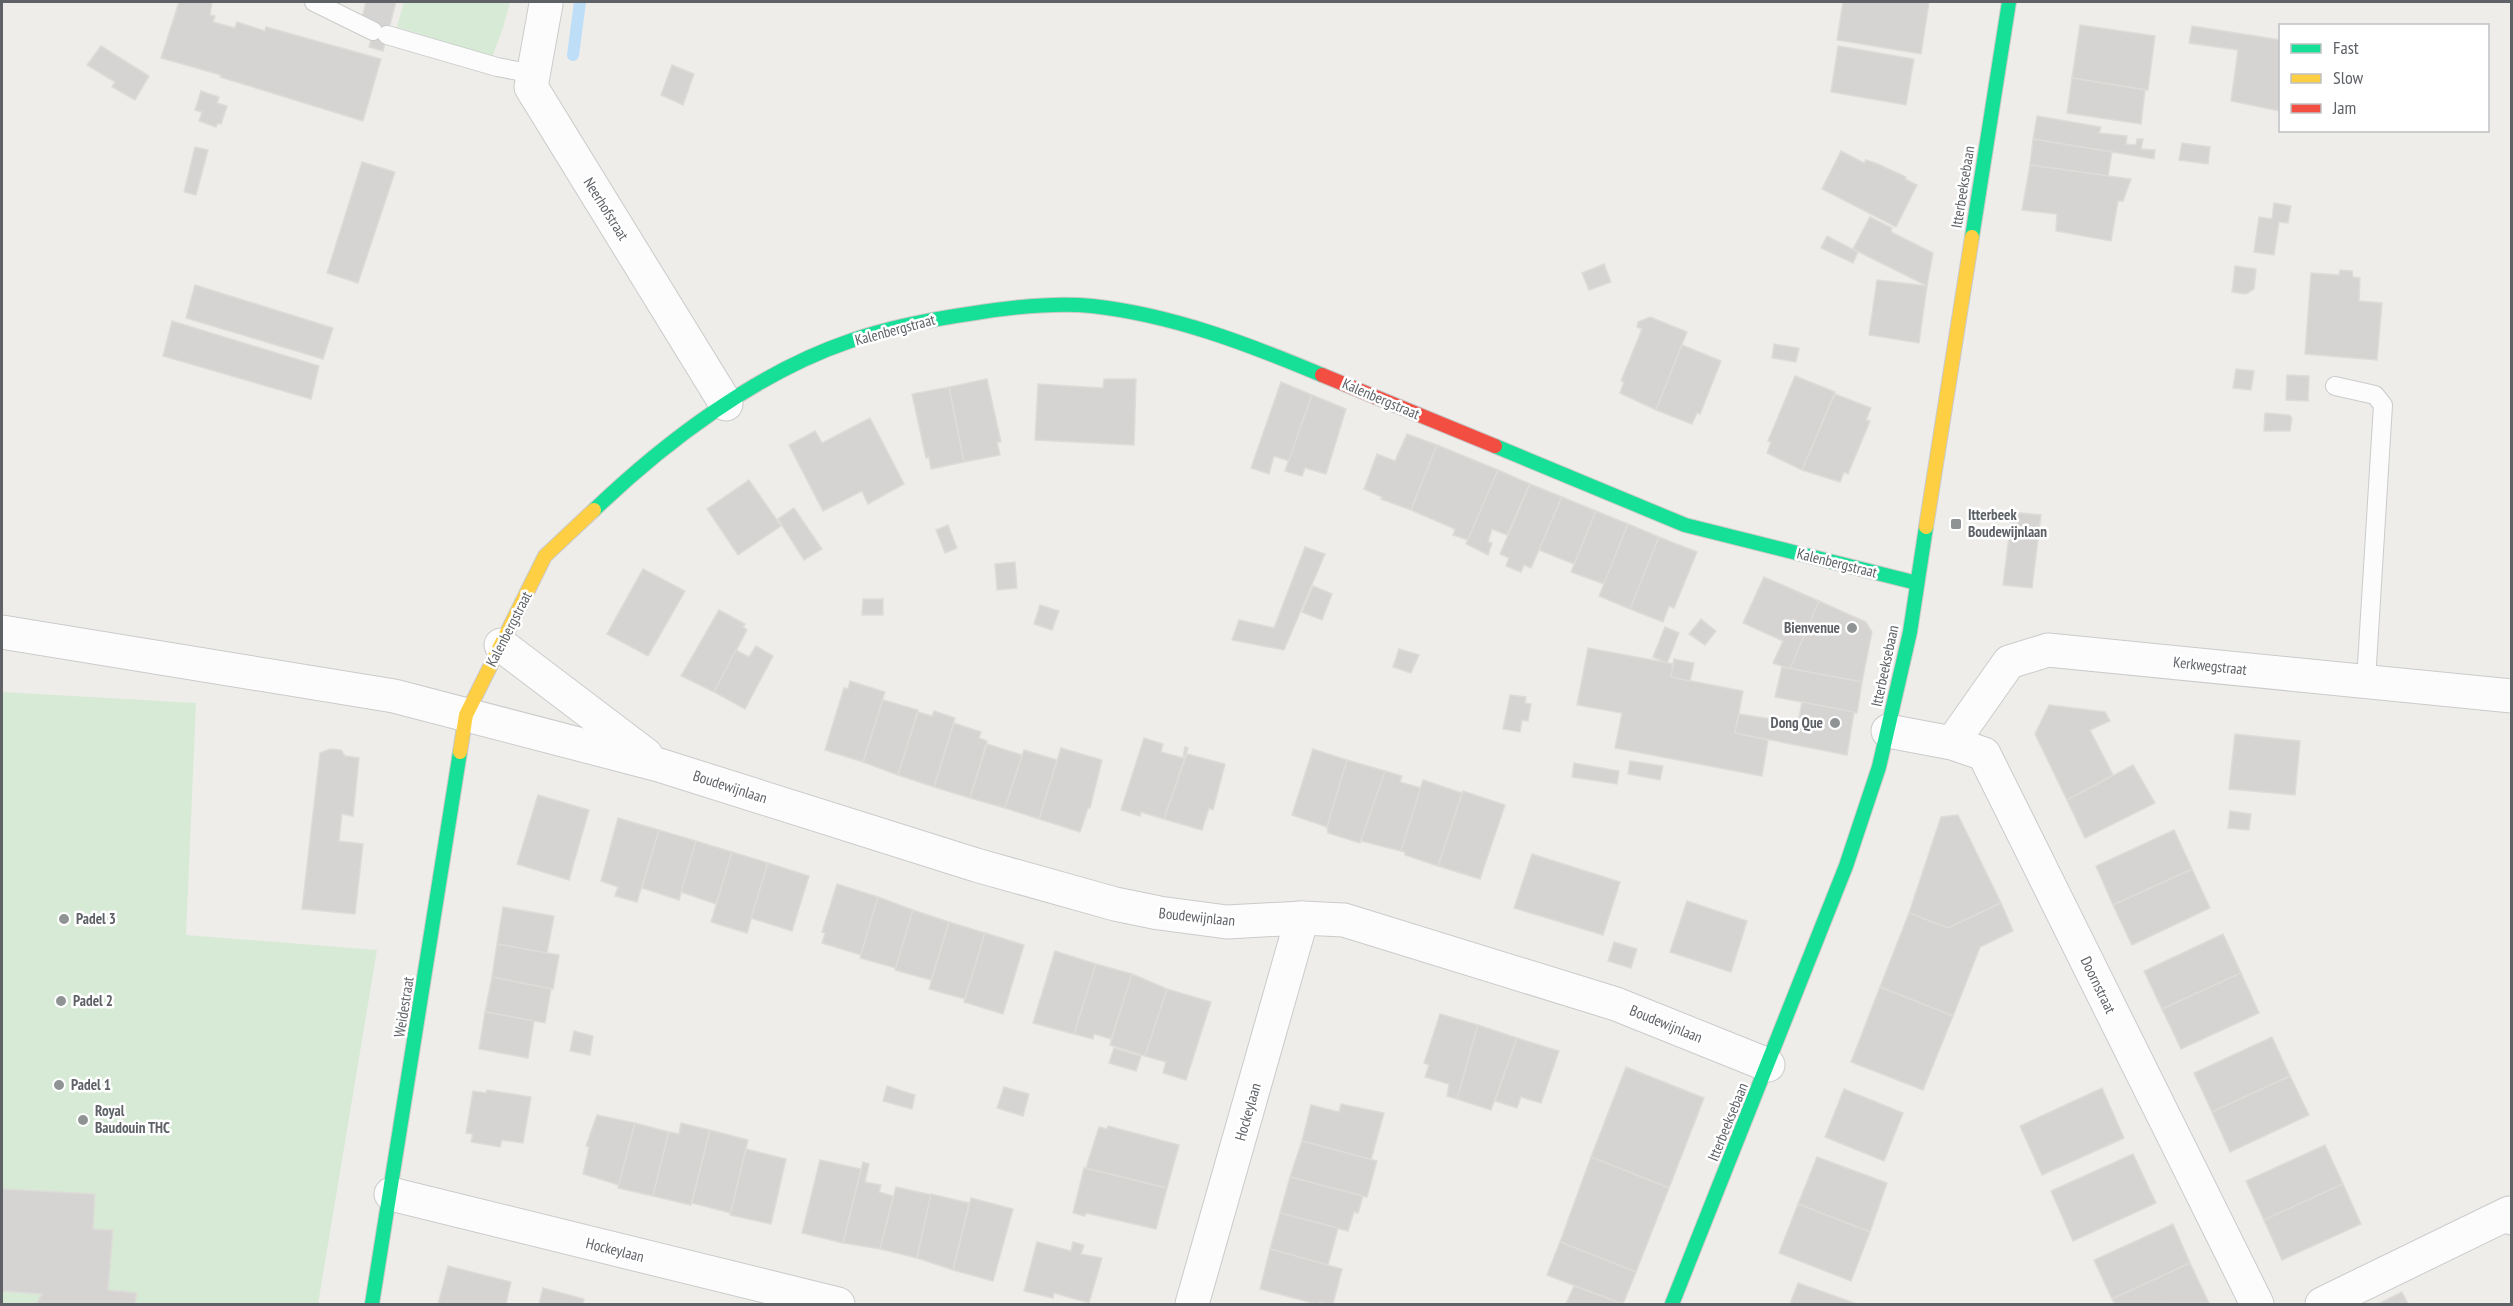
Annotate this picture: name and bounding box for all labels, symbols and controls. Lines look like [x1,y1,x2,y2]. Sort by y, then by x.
legend [2279,24,2489,132]
text: Fast [2333,36,2359,59]
text: Slow [2333,66,2364,89]
text: Jam [2332,96,2356,119]
street label: Itterbeeksebaan [1947,145,1978,229]
street label: Neerhofstraat [580,174,633,244]
street label: Kalenbergstraat [853,310,937,349]
street label: Kalenbergstraat [1340,374,1423,423]
place label: Itterbeek Boudewijnlaan [1968,505,2047,541]
marker: Itterbeek Boudewijnlaan [1949,517,1963,531]
street label: Kalenbergstraat [1795,543,1879,582]
street label: Kalenbergstraat [481,588,536,670]
place label: Bienvenue [1784,618,1840,637]
marker: Bienvenue [1845,621,1859,635]
street label: Itterbeeksebaan [1867,623,1902,708]
street label: Kerkwegstraat [2172,652,2248,679]
place label: Dong Que [1771,713,1823,732]
marker: Dong Que [1828,716,1842,730]
street label: Boudewijnlaan [691,766,770,807]
street label: Boudewijnlaan [1158,903,1236,930]
place label: Padel 3 [76,909,116,928]
marker: Padel 3 [57,912,71,926]
street label: Doornstraat [2077,953,2120,1016]
street label: Weidestraat [389,975,418,1039]
place label: Padel 2 [73,991,113,1010]
marker: Padel 2 [54,994,68,1008]
street label: Boudewijnlaan [1627,1000,1705,1047]
place label: Padel 1 [71,1075,111,1094]
marker: Padel 1 [52,1078,66,1092]
street label: Itterbeeksebaan [1703,1080,1752,1164]
street label: Hockeylaan [1230,1081,1265,1143]
place label: Royal Baudouin THC [95,1101,170,1137]
marker: Royal Baudouin THC [76,1113,90,1127]
street label: Hockeylaan [584,1233,646,1266]

